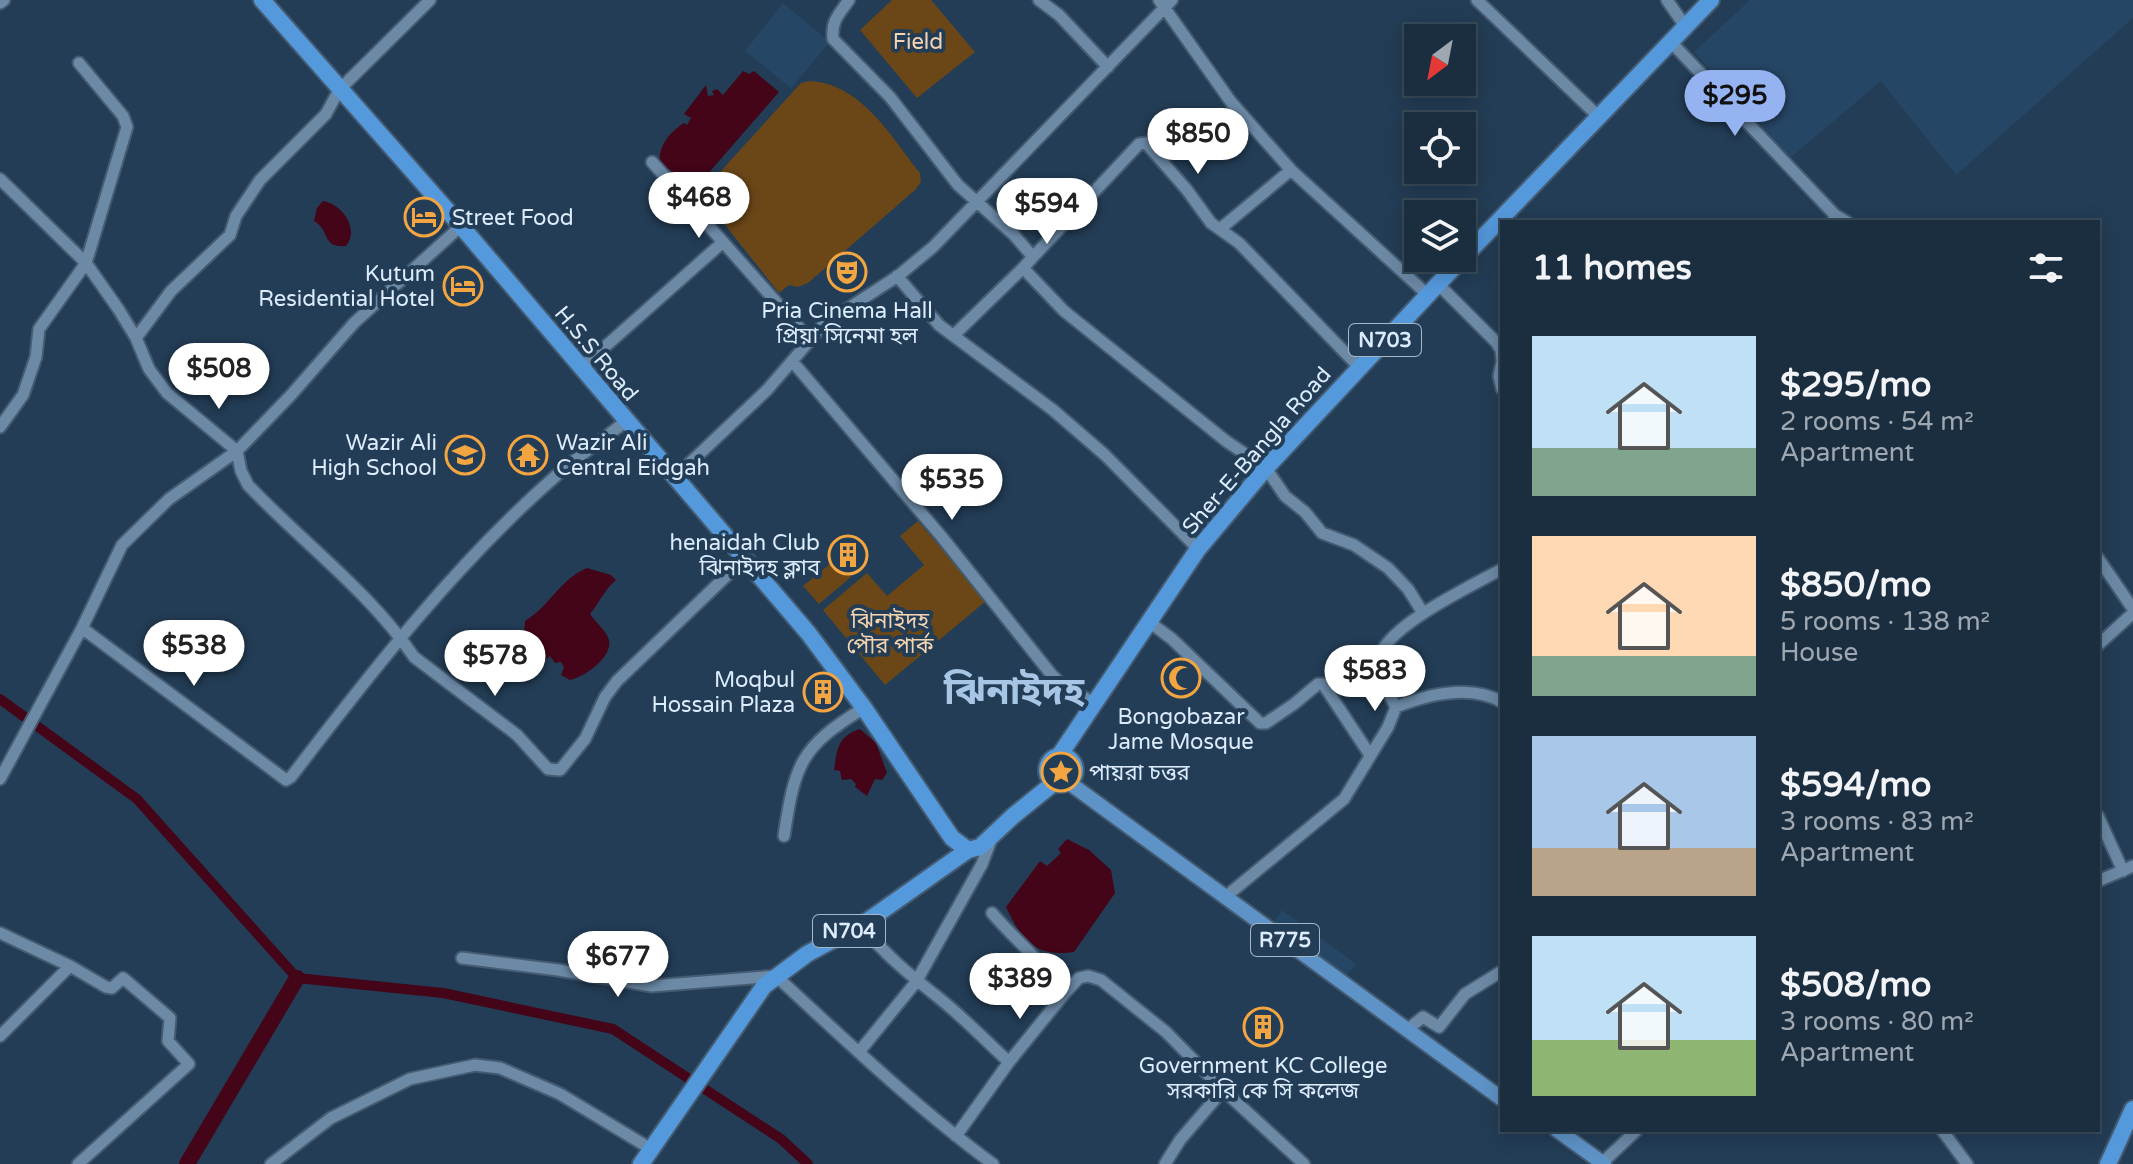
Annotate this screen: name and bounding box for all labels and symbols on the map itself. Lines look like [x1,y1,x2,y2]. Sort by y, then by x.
north arrow [1404,24,1476,96]
park label: Field [893,29,943,55]
pin: $295 [1688,70,1782,138]
pin: $850 [1151,108,1245,176]
pin: $468 [652,172,746,240]
pin: $594 [1000,178,1094,246]
hotel icon: Street Food [403,196,445,238]
place label: Street Food [452,205,574,231]
theatre icon: Pria Cinema Hall প্রিয়া সিনেমা হল [826,251,868,293]
place label: Kutum Residential Hotel [258,261,435,312]
hotel icon: Kutum Residential Hotel [442,265,484,307]
place label: Pria Cinema Hall প্রিয়া সিনেমা হল [761,298,933,349]
street label: H.S.S Road [549,301,644,406]
road number: N703 [1349,324,1421,356]
pin: $508 [172,343,266,411]
street label: Sher-E-Bangla Road [1177,362,1337,540]
place label: Wazir Ali High School [311,430,437,481]
place label: Wazir Ali Central Eidgah [556,430,710,481]
school or university icon: Wazir Ali High School [444,434,486,476]
temple icon: Wazir Ali Central Eidgah [507,434,549,476]
pin: $535 [905,454,999,522]
place label: henaidah Club ঝিনাইদহ ক্লাব [669,530,821,581]
building icon: henaidah Club ঝিনাইদহ ক্লাব [827,534,869,576]
park label: ঝিনাইদহ পৌর পার্ক [847,608,934,659]
pin: $538 [147,620,241,688]
pin: $578 [448,630,542,698]
pin: $583 [1328,645,1422,713]
mosque icon: Bongobazar Jame Mosque [1160,657,1202,699]
place label: Moqbul Hossain Plaza [651,667,795,718]
district label: ঝিনাইদহ [943,669,1085,715]
building icon: Moqbul Hossain Plaza [802,671,844,713]
place label: Bongobazar Jame Mosque [1108,704,1254,755]
place icon: পায়রা চত্তর [1040,751,1082,793]
place label: পায়রা চত্তর [1089,760,1191,786]
road number: N704 [813,915,885,947]
road number: R775 [1251,924,1319,956]
pin: $677 [571,931,665,999]
pin: $389 [973,953,1067,1021]
building icon: Government KC College সরকারি কে সি কলেজ [1242,1006,1284,1048]
place label: Government KC College সরকারি কে সি কলেজ [1139,1053,1387,1104]

